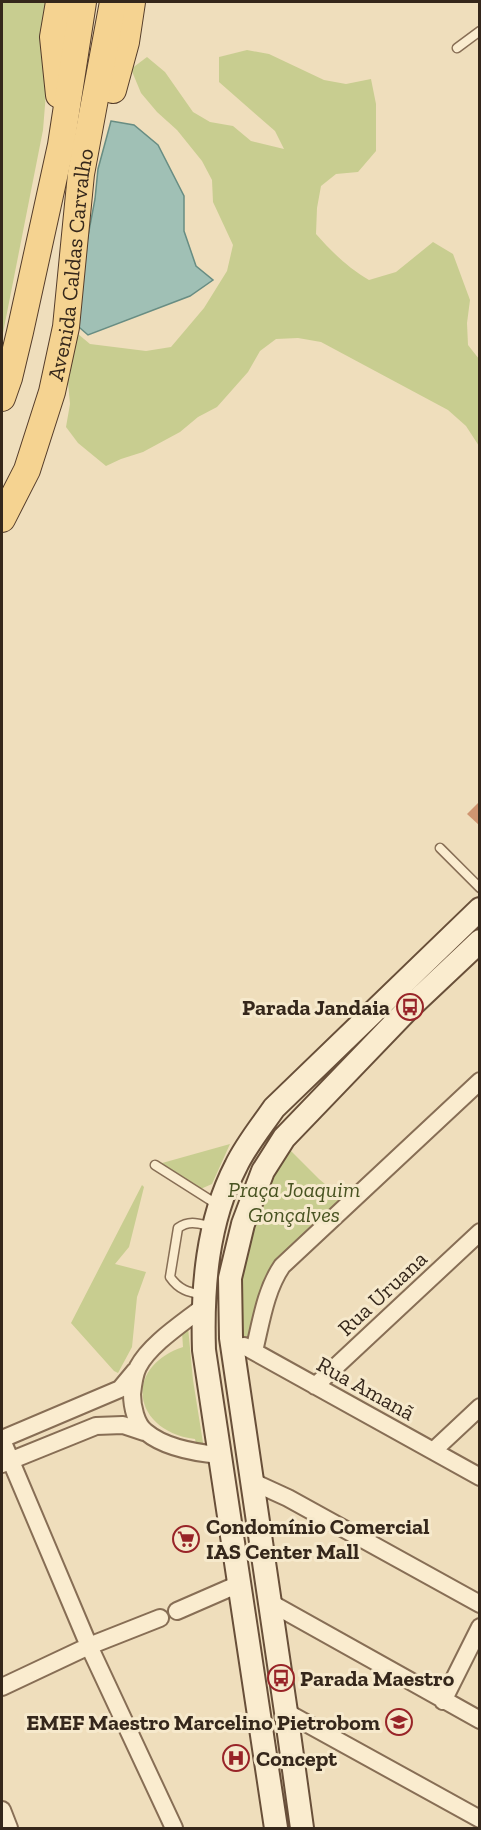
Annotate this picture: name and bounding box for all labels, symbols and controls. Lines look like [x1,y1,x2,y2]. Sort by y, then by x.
street label: Avenida Caldas Carvalho [42,146,100,383]
bus stop icon: Parada Jandaia [395,992,425,1022]
place label: Parada Jandaia [242,994,390,1021]
park label: Praça Joaquim Gonçalves [228,1176,360,1228]
street label: Rua Uruana [332,1245,433,1342]
street label: Rua Amanã [312,1350,420,1427]
place label: Condomínio Comercial IAS Center Mall [206,1513,429,1565]
supermarket icon: Condomínio Comercial IAS Center Mall [171,1524,201,1554]
bus stop icon: Parada Maestro [266,1663,296,1693]
place label: Parada Maestro [300,1665,455,1692]
school or university icon: EMEF Maestro Marcelino Pietrobom [384,1707,414,1737]
place label: EMEF Maestro Marcelino Pietrobom [26,1709,381,1736]
hospital icon: Concept [221,1743,251,1773]
place label: Concept [256,1745,337,1772]

